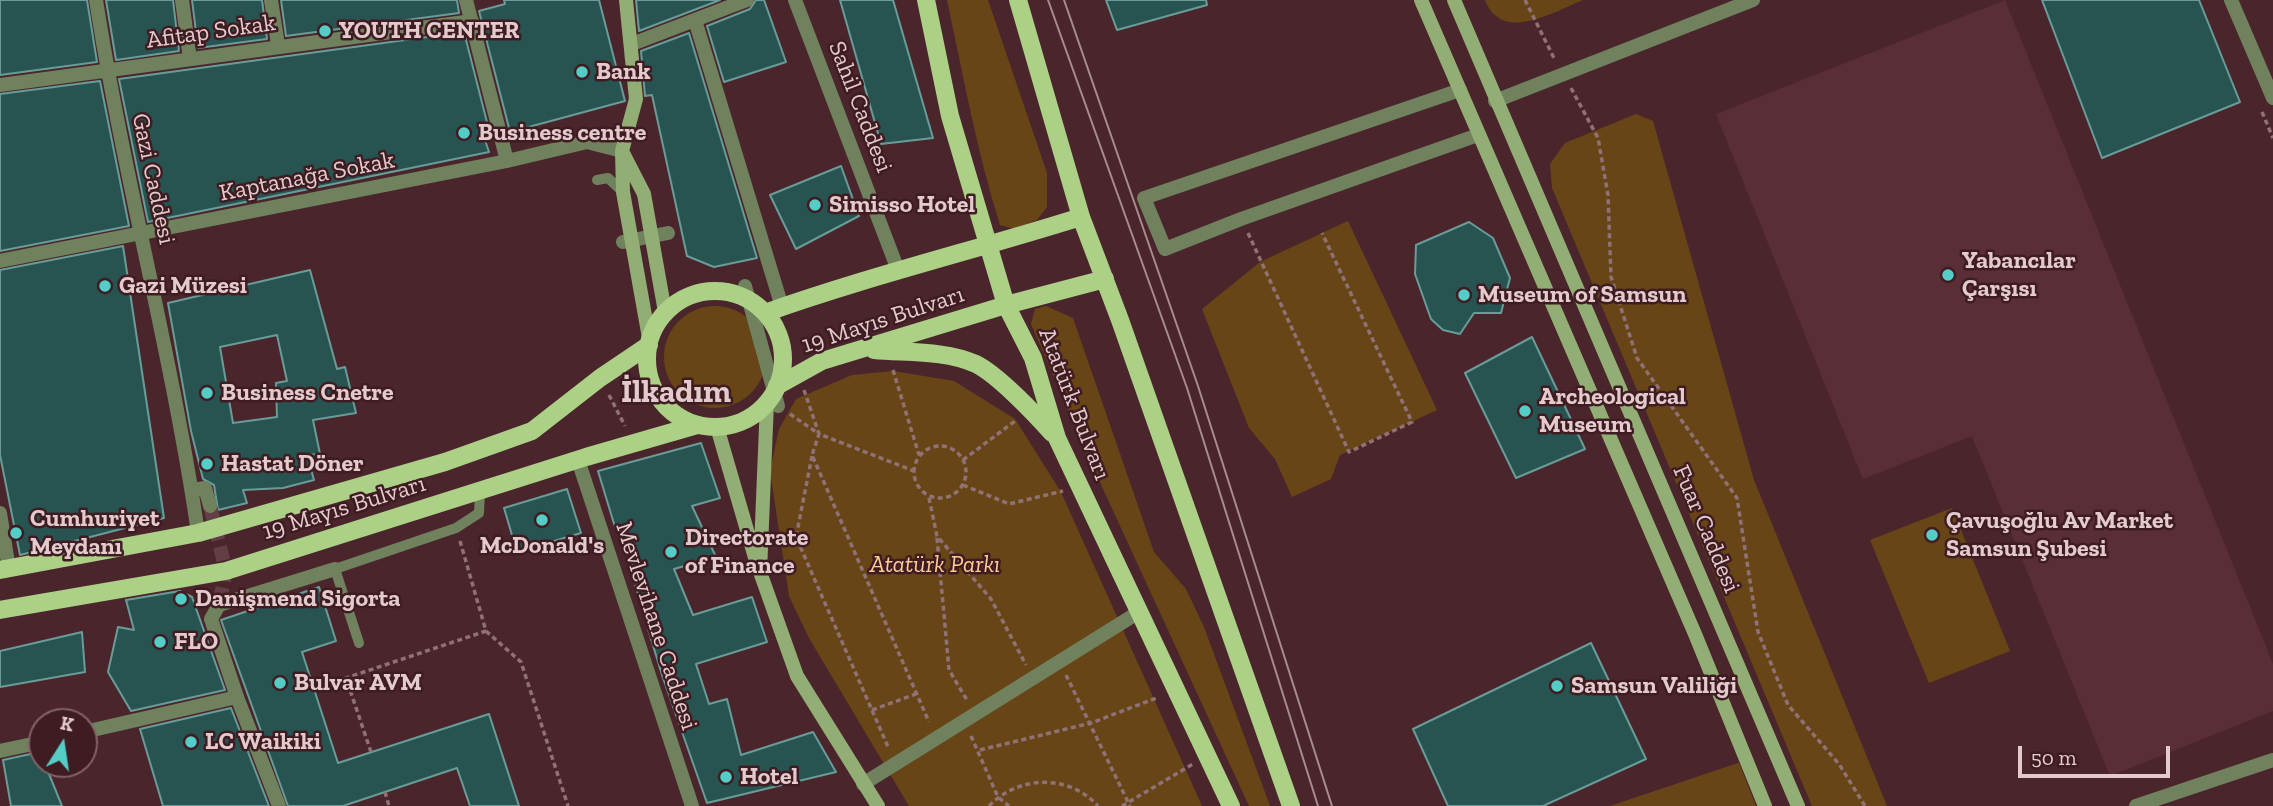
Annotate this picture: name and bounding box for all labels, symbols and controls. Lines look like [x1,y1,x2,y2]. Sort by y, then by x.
street label: Afitap Sokak [145,9,277,55]
place label: YOUTH CENTER [339,17,519,45]
marker: YOUTH CENTER [317,23,333,39]
street label: Sahil Caddesi [822,37,898,177]
place label: Bank [596,58,651,86]
marker: Bank [574,64,590,80]
street label: Gazi Caddesi [125,111,181,247]
place label: Business centre [478,119,646,147]
marker: Business centre [456,125,472,141]
street label: Kaptanağa Sokak [217,146,397,208]
place label: Simisso Hotel [829,191,975,219]
marker: Simisso Hotel [807,197,823,213]
place label: Yabancılar Çarşısı [1962,247,2076,303]
marker: Yabancılar Çarşısı [1940,267,1956,283]
place label: Gazi Müzesi [119,272,247,300]
marker: Gazi Müzesi [97,278,113,294]
street label: 19 Mayıs Bulvarı [798,280,968,360]
place label: Museum of Samsun [1478,281,1686,309]
marker: Museum of Samsun [1456,287,1472,303]
street label: Atatürk Bulvarı [1032,324,1116,484]
district label: İlkadım [621,374,731,412]
place label: Business Cnetre [221,379,394,407]
place label: Archeological Museum [1539,383,1686,439]
marker: Business Cnetre [199,385,215,401]
marker: Archeological Museum [1517,403,1533,419]
place label: Hastat Döner [221,450,364,478]
marker: Hastat Döner [199,456,215,472]
street label: Fuar Caddesi [1666,461,1746,597]
street label: 19 Mayıs Bulvarı [259,470,429,546]
place label: Cumhuriyet Meydanı [30,505,159,561]
place label: Çavuşoğlu Av Market Samsun Şubesi [1946,507,2173,563]
marker: McDonald's [534,512,550,528]
street label: Mevlevihane Caddesi [609,518,703,734]
place label: Directorate of Finance [685,524,808,580]
marker: Cumhuriyet Meydanı [8,525,24,541]
marker: Çavuşoğlu Av Market Samsun Şubesi [1924,527,1940,543]
place label: McDonald's [480,532,604,560]
marker: Directorate of Finance [663,544,679,560]
park label: Atatürk Parkı [870,551,1000,579]
place label: Danişmend Sigorta [195,585,400,613]
marker: Danişmend Sigorta [173,591,189,607]
place label: FLO [174,628,218,656]
marker: FLO [152,634,168,650]
place label: Bulvar AVM [294,669,422,697]
place label: Samsun Valiliği [1571,672,1737,700]
marker: Bulvar AVM [272,675,288,691]
marker: Samsun Valiliği [1549,678,1565,694]
north arrow [28,708,98,778]
text: K [58,711,76,737]
place label: LC Waikiki [205,728,321,756]
scale bar [2021,732,2173,776]
marker: LC Waikiki [183,734,199,750]
text: 50 m [2031,745,2077,770]
place label: Hotel [740,763,798,791]
marker: Hotel [718,769,734,785]

